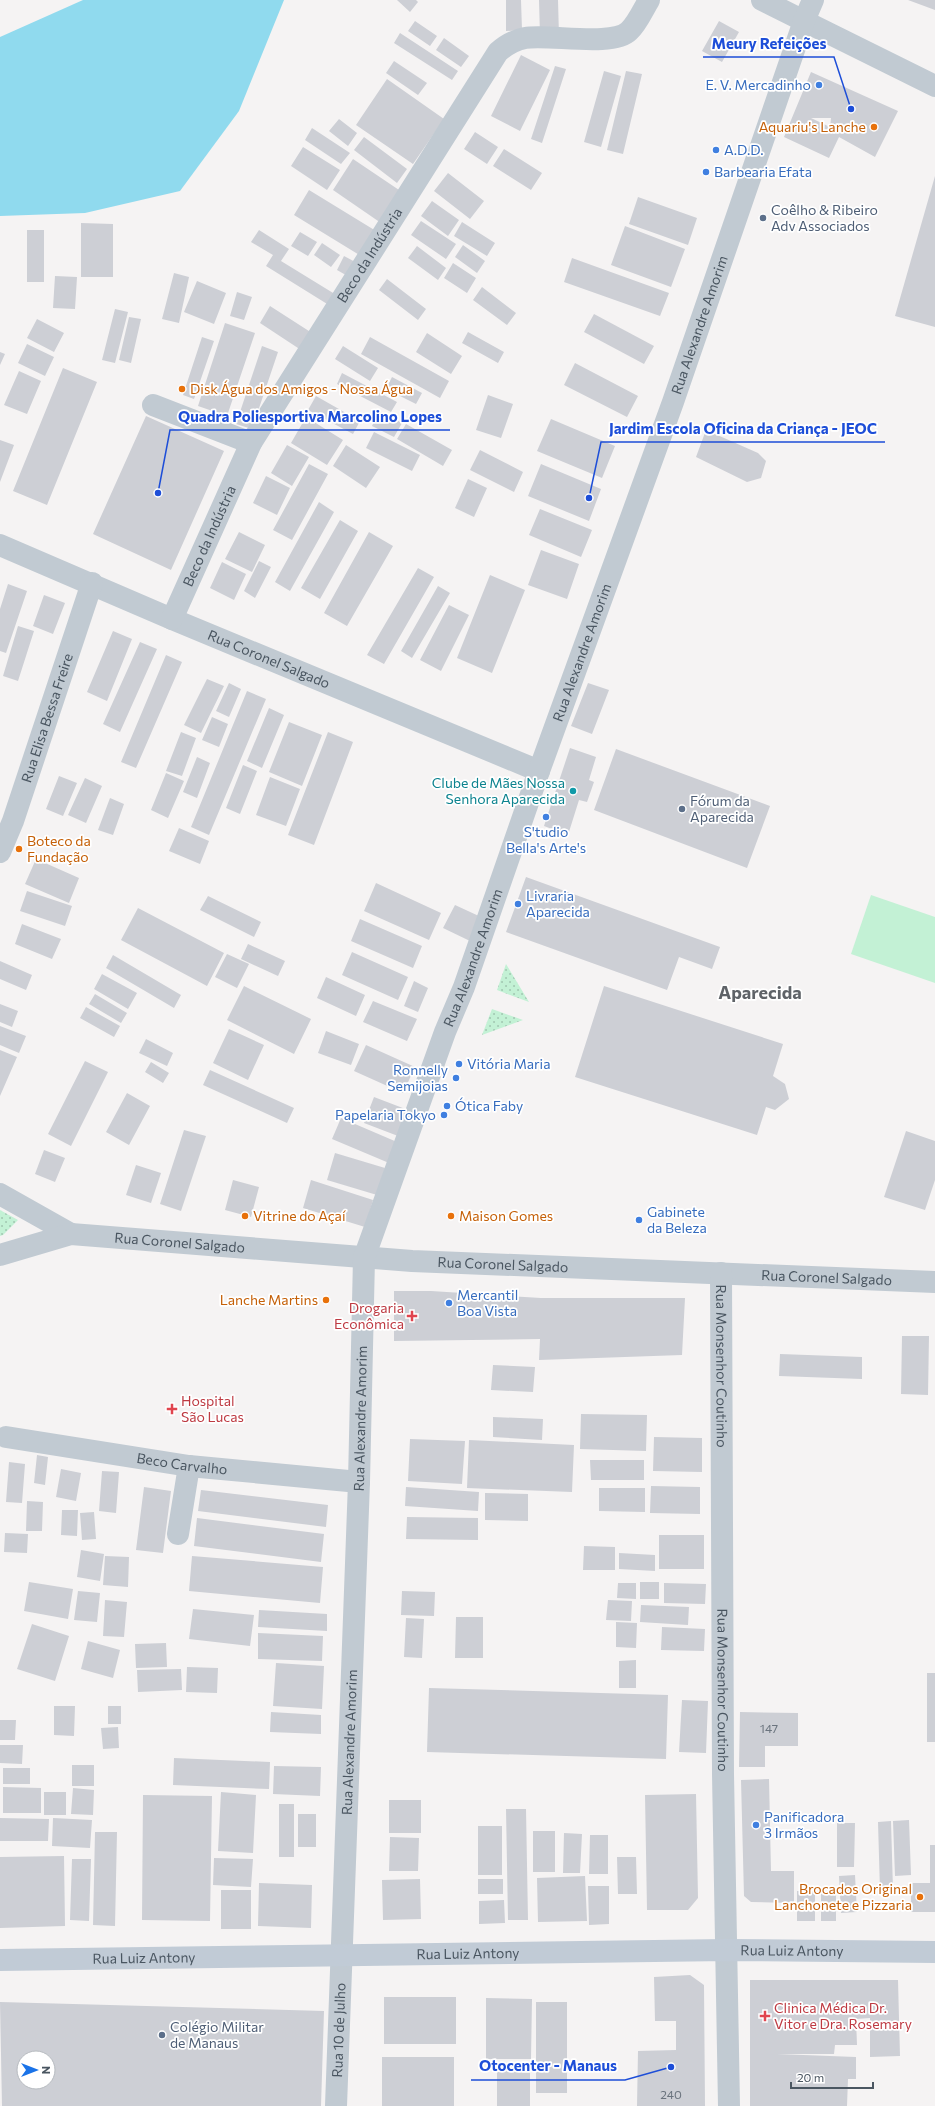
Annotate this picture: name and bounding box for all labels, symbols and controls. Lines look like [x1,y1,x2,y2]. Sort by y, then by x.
callout: Meury Refeições [703,30,834,57]
text: Meury Refeições [712,34,826,52]
place label: E. V. Mercadinho [706,76,811,93]
marker: E. V. Mercadinho [814,80,824,90]
place label: Aquariu's Lanche [759,118,866,135]
marker: Aquariu's Lanche [869,122,879,132]
place label: A.D.D. [724,141,763,158]
marker: A.D.D. [711,145,721,155]
place label: Barbearia Efata [714,163,812,180]
marker: Barbearia Efata [701,167,711,177]
place label: Coêlho & Ribeiro Adv Associados [771,201,878,234]
street label: Beco da Indústria [333,204,405,306]
marker: Coêlho & Ribeiro Adv Associados [758,213,768,223]
street label: Rua Alexandre Amorim [667,253,731,397]
place label: Disk Água dos Amigos - Nossa Água [190,380,413,397]
marker: Disk Água dos Amigos - Nossa Água [177,384,187,394]
callout: Quadra Poliesportiva Marcolino Lopes [170,403,450,430]
text: Quadra Poliesportiva Marcolino Lopes [178,407,442,425]
callout: Jardim Escola Oficina da Criança - JEOC [601,415,885,442]
text: Jardim Escola Oficina da Criança - JEOC [609,419,877,437]
street label: Beco da Indústria [179,483,239,589]
street label: Rua Alexandre Amorim [549,581,614,724]
street label: Rua Coronel Salgado [205,626,333,692]
street label: Rua Elisa Bessa Freire [17,651,76,785]
place label: Clube de Mães Nossa Senhora Aparecida [432,774,565,807]
marker: Clube de Mães Nossa Senhora Aparecida [568,786,578,796]
place label: Fórum da Aparecida [690,792,754,825]
marker: Fórum da Aparecida [677,804,687,814]
marker: S'tudio Bella's Arte's [541,812,551,822]
place label: S'tudio Bella's Arte's [506,823,586,856]
place label: Boteco da Fundação [27,832,91,865]
marker: Boteco da Fundação [14,844,24,854]
street label: Rua Alexandre Amorim [439,886,506,1029]
place label: Livraria Aparecida [526,887,590,920]
marker: Livraria Aparecida [513,899,523,909]
district label: Aparecida [718,981,802,1003]
place label: Vitória Maria [467,1055,551,1072]
marker: Vitória Maria [454,1059,464,1069]
place label: Ronnelly Semijoias [387,1061,448,1094]
marker: Ronnelly Semijoias [451,1073,461,1083]
place label: Ótica Faby [455,1097,523,1114]
marker: Ótica Faby [442,1101,452,1111]
place label: Papelaria Tokyo [335,1106,436,1123]
marker: Papelaria Tokyo [439,1110,449,1120]
place label: Gabinete da Beleza [647,1203,707,1236]
place label: Vitrine do Açaí [253,1207,346,1224]
place label: Maison Gomes [459,1207,553,1224]
marker: Vitrine do Açaí [240,1211,250,1221]
marker: Maison Gomes [446,1211,456,1221]
marker: Gabinete da Beleza [634,1215,644,1225]
street label: Rua Coronel Salgado [114,1228,246,1256]
street label: Rua Coronel Salgado [437,1253,569,1275]
street label: Rua Coronel Salgado [761,1266,892,1288]
street label: Rua Monsenhor Coutinho [713,1284,731,1448]
place label: Mercantil Boa Vista [457,1286,518,1319]
place label: Lanche Martins [220,1291,318,1308]
marker: Lanche Martins [321,1295,331,1305]
marker: Mercantil Boa Vista [444,1298,454,1308]
place label: Drogaria Econômica [334,1299,404,1332]
marker: Drogaria Econômica [407,1311,417,1321]
street label: Rua Alexandre Amorim [350,1345,370,1492]
place label: Hospital São Lucas [181,1392,244,1425]
marker: Hospital São Lucas [166,1403,178,1415]
street label: Beco Carvalho [135,1449,228,1478]
street label: Rua Monsenhor Coutinho [714,1608,732,1772]
street label: Rua Alexandre Amorim [338,1669,360,1815]
house number: 147 [760,1721,778,1735]
place label: Panificadora 3 Irmãos [764,1808,844,1841]
marker: Panificadora 3 Irmãos [751,1820,761,1830]
place label: Brocados Original Lanchonete e Pizzaria [774,1880,912,1913]
marker: Brocados Original Lanchonete e Pizzaria [915,1892,925,1902]
street label: Rua Luiz Antony [740,1941,844,1959]
street label: Rua Luiz Antony [416,1944,520,1962]
street label: Rua Luiz Antony [92,1948,196,1967]
street label: Rua 10 de Julho [328,1982,349,2078]
place label: Clinica Médica Dr. Vitor e Dra. Rosemary [774,1999,912,2032]
marker: Clinica Médica Dr. Vitor e Dra. Rosemary [759,2010,771,2022]
place label: Colégio Militar de Manaus [170,2018,264,2051]
marker: Colégio Militar de Manaus [157,2030,167,2040]
north arrow [16,2050,56,2090]
callout: Otocenter - Manaus [471,2053,625,2080]
text: Otocenter - Manaus [479,2056,617,2074]
scale bar [791,2064,873,2090]
text: N [40,2066,53,2074]
text: 20 m [797,2070,824,2084]
house number: 240 [660,2087,682,2101]

